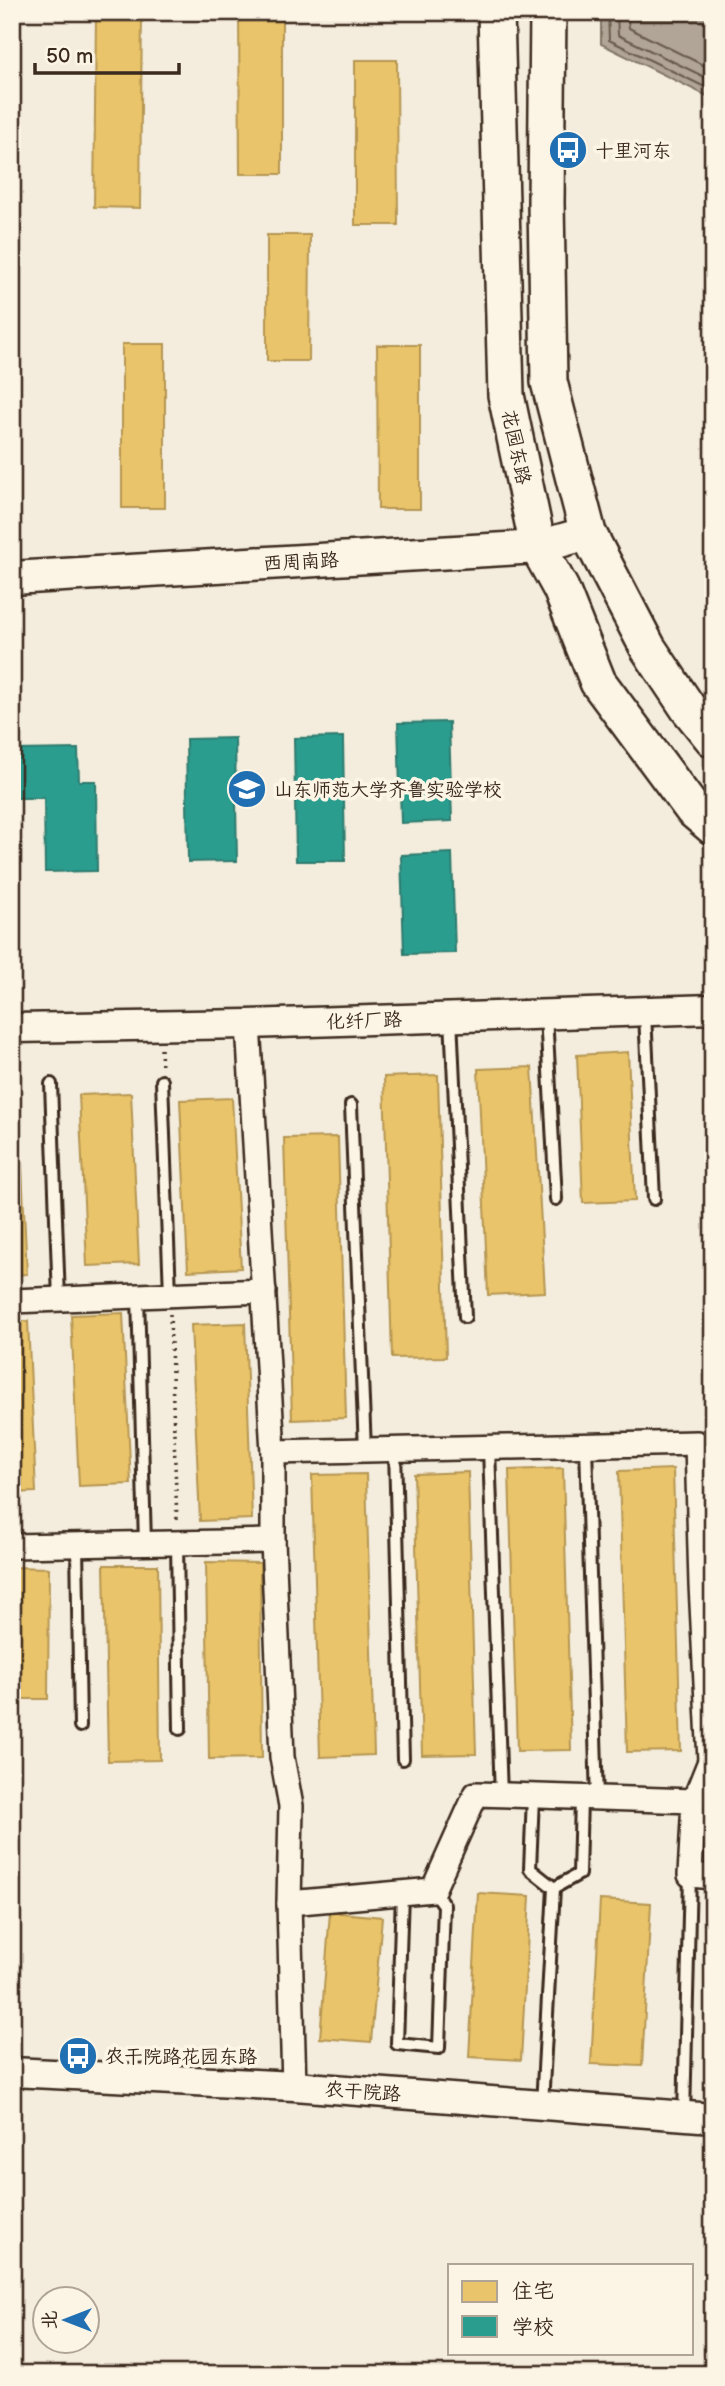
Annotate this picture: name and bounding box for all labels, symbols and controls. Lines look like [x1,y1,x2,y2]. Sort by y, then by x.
scale bar [35,32,178,76]
text: 50 m [46,44,93,69]
bus stop icon: 十里河东 [547,129,589,171]
place label: 十里河东 [595,140,671,163]
street label: 花园东路 [496,408,535,487]
street label: 西周南路 [263,549,340,576]
school or university icon: 山东师范大学齐鲁实验学校 [226,768,268,810]
place label: 山东师范大学齐鲁实验学校 [274,779,502,802]
street label: 化纤厂路 [326,1009,402,1034]
bus stop icon: 农干院路花园东路 [57,2035,99,2077]
place label: 农干院路花园东路 [105,2046,257,2069]
street label: 农干院路 [324,2078,402,2107]
legend [448,2264,694,2354]
text: 住宅 [512,2279,554,2304]
north arrow [32,2284,102,2354]
text: 北 [39,2310,62,2330]
text: 学校 [512,2315,554,2340]

